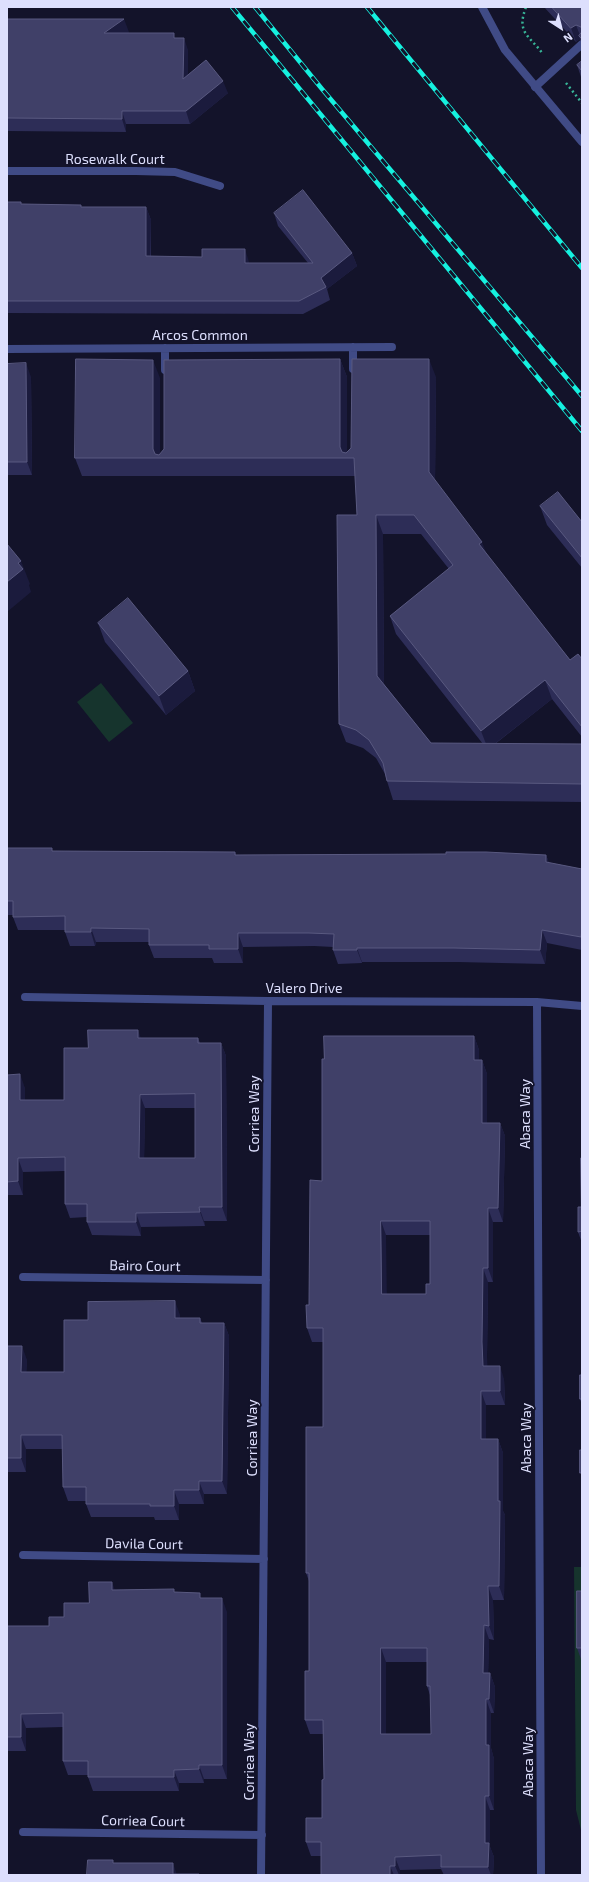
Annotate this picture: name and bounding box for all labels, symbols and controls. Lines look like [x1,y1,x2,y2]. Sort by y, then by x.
north arrow [541,8,581,48]
text: N [561,31,575,46]
street label: Rosewalk Court [65,151,165,167]
street label: Arcos Common [152,327,248,343]
street label: Valero Drive [265,980,343,996]
street label: Corriea Way [246,1075,262,1153]
street label: Abaca Way [517,1079,533,1149]
street label: Bairo Court [109,1257,181,1275]
street label: Corriea Way [244,1399,260,1477]
street label: Abaca Way [518,1403,534,1473]
street label: Davila Court [105,1535,183,1553]
street label: Corriea Way [241,1723,257,1801]
street label: Abaca Way [520,1727,536,1797]
street label: Corriea Court [101,1812,185,1830]

